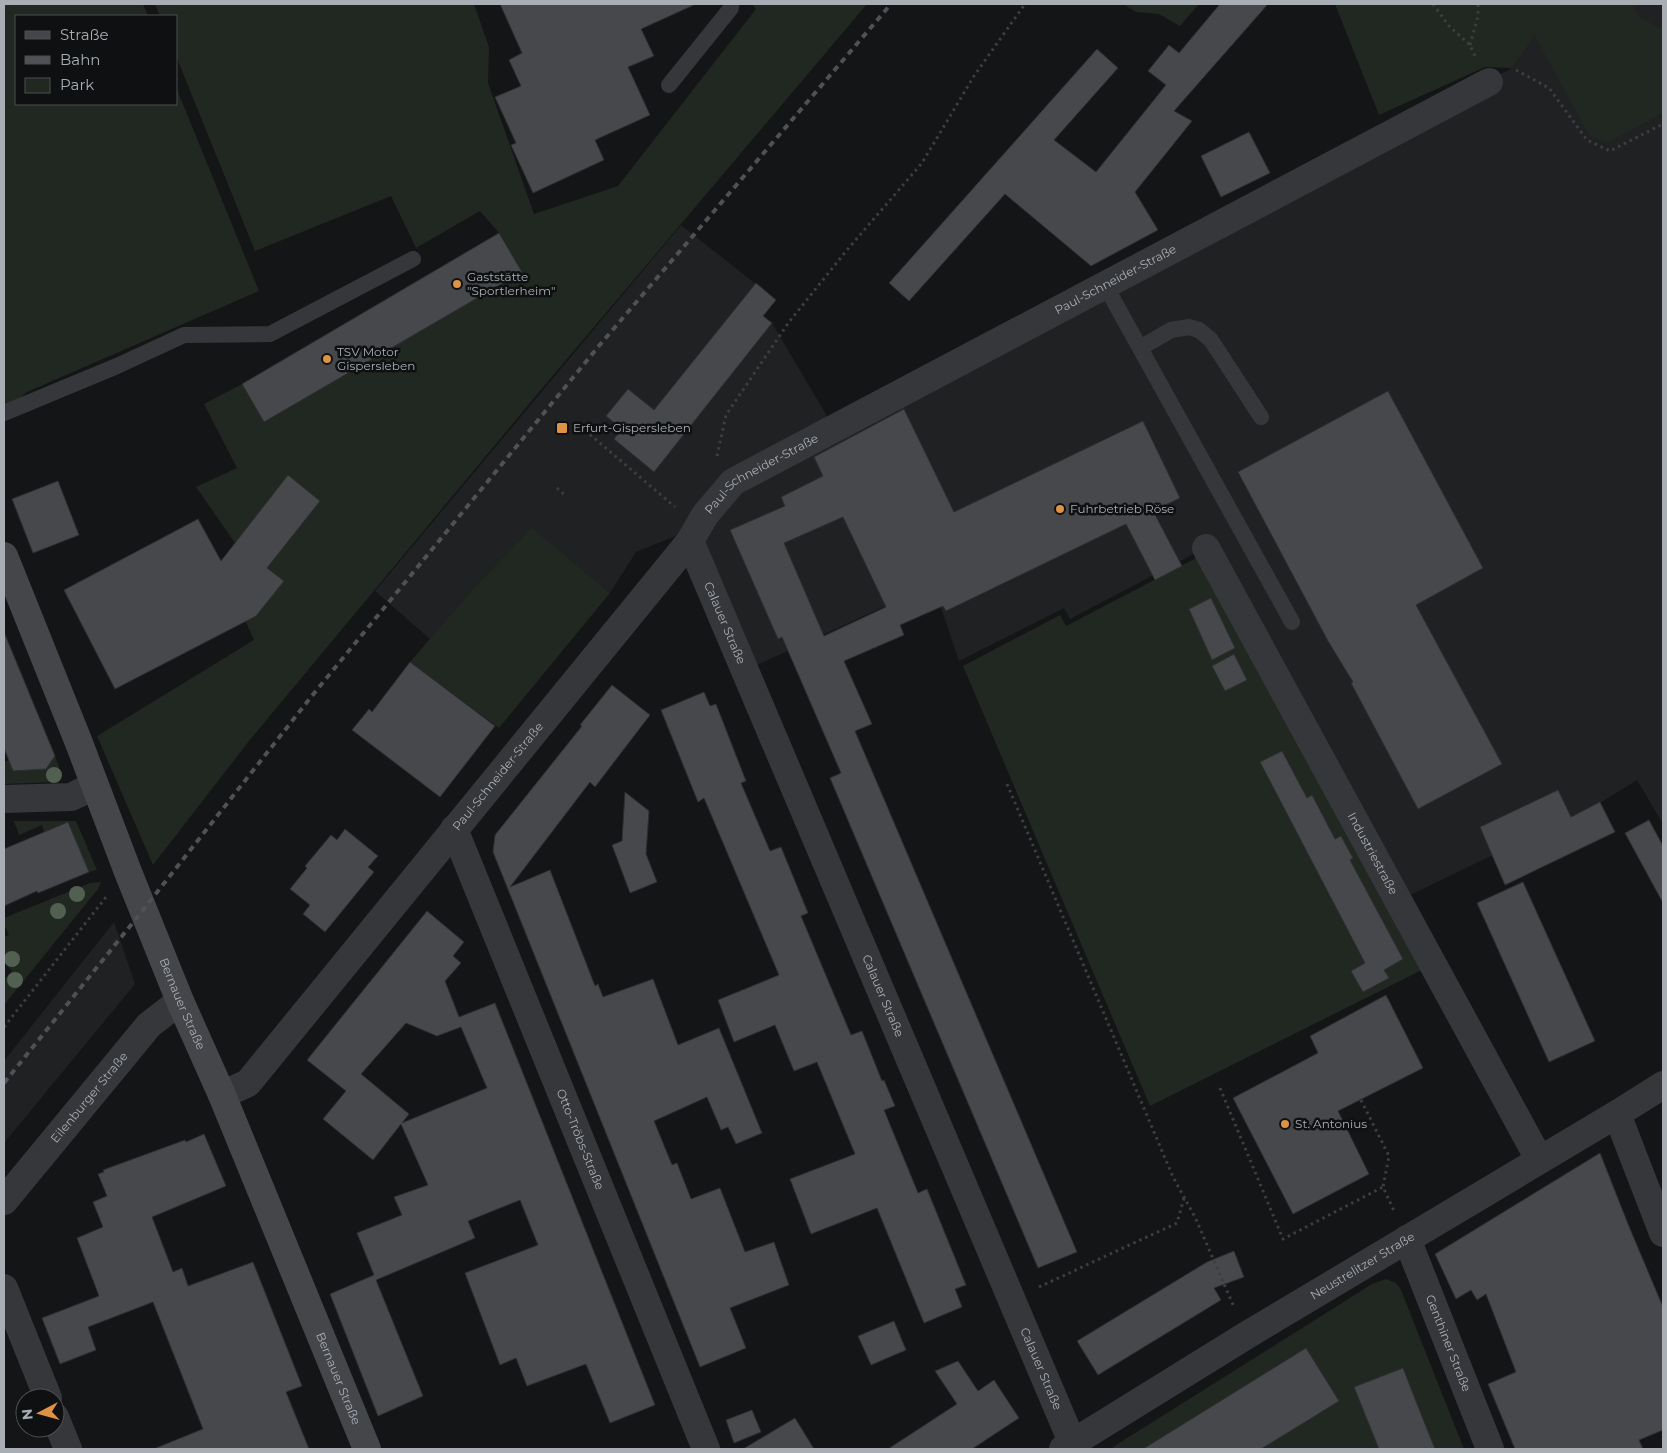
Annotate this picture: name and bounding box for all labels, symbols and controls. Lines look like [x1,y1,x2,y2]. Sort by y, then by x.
legend [15,15,178,105]
text: Straße [60,25,109,44]
text: Bahn [60,50,100,69]
text: Park [60,75,94,94]
street label: Paul-Schneider-Straße [1052,241,1179,317]
place label: Gaststätte "Sportlerheim" [467,269,555,298]
marker: Gaststätte "Sportlerheim" [451,278,463,290]
place label: TSV Motor Gispersleben [337,344,415,373]
marker: TSV Motor Gispersleben [321,353,333,365]
place label: Erfurt-Gispersleben [573,420,691,435]
marker: Erfurt-Gispersleben [555,421,569,435]
street label: Paul-Schneider-Straße [701,430,821,517]
place label: Fuhrbetrieb Röse [1070,501,1174,516]
marker: Fuhrbetrieb Röse [1054,503,1066,515]
street label: Calauer Straße [701,579,749,666]
street label: Paul-Schneider-Straße [449,719,546,834]
street label: Industriestraße [1345,810,1401,897]
street label: Calauer Straße [859,952,907,1039]
street label: Bernauer Straße [156,956,209,1052]
street label: Eilenburger Straße [47,1049,131,1146]
street label: Otto-Tröbs-Straße [553,1086,608,1192]
place label: St. Antonius [1295,1116,1367,1131]
marker: St. Antonius [1279,1118,1291,1130]
street label: Neustrelitzer Straße [1307,1229,1417,1303]
street label: Genthiner Straße [1423,1292,1475,1394]
street label: Calauer Straße [1017,1325,1066,1412]
street label: Bernauer Straße [313,1330,364,1427]
north arrow [15,1388,65,1438]
text: N [18,1408,37,1421]

